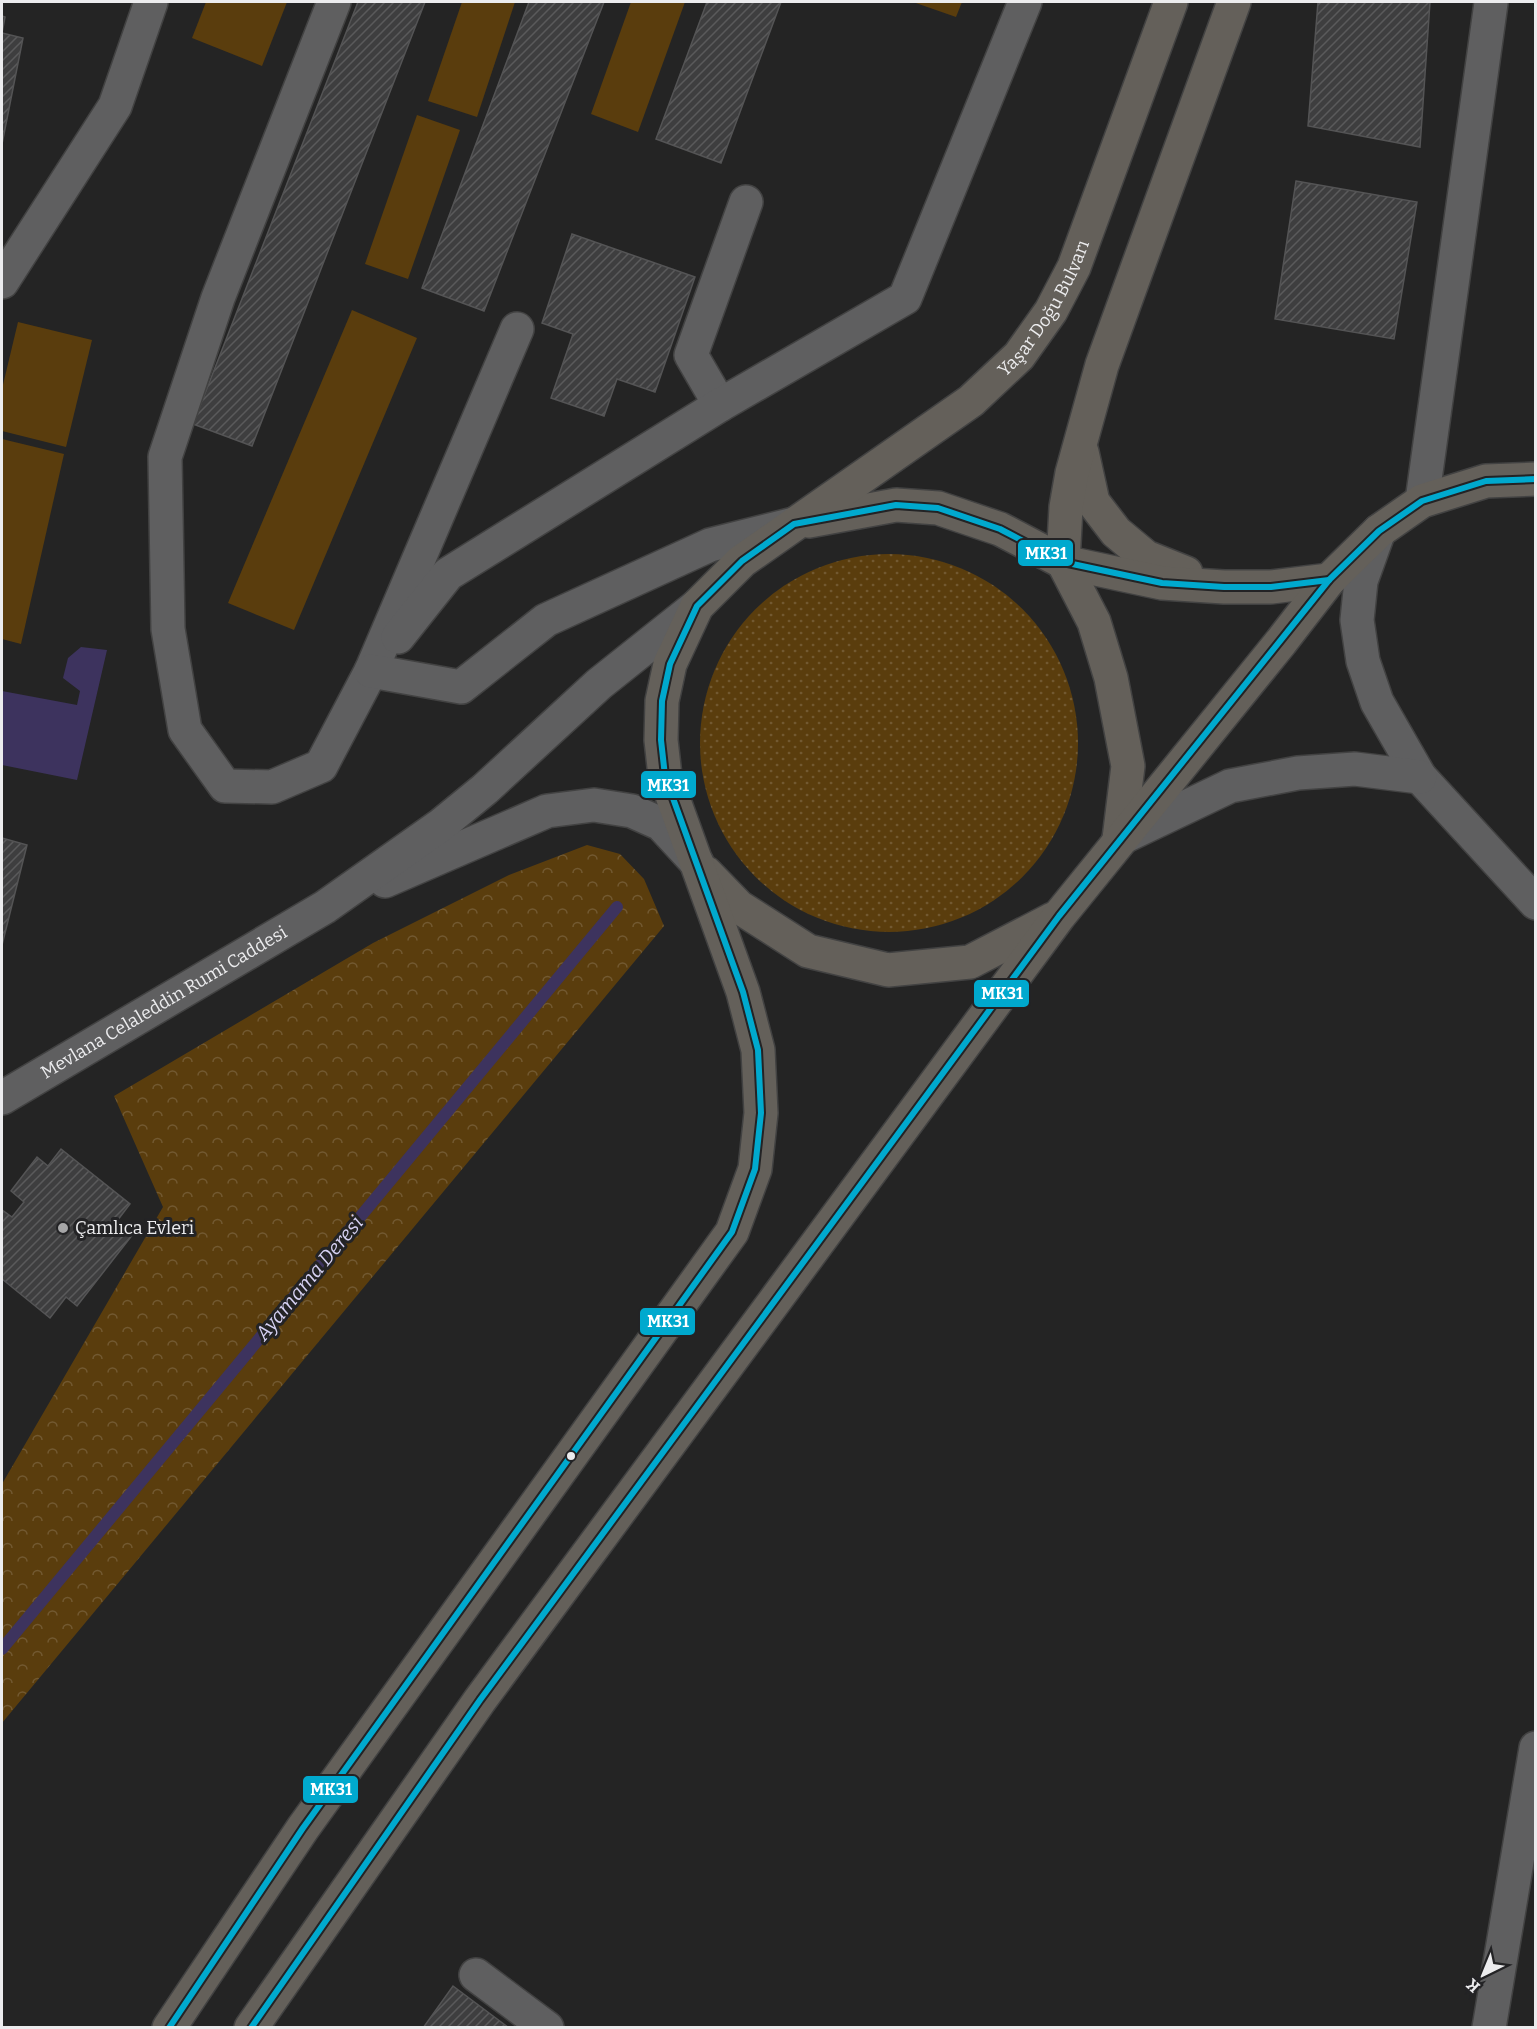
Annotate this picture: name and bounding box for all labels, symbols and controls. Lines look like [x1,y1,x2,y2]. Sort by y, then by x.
street label: Yaşar Doğu Bulvarı [993,237,1094,381]
line badge: MK31 [1017,539,1074,567]
text: MK31 [1025,544,1067,563]
line badge: MK31 [640,770,697,799]
text: MK31 [647,776,689,795]
street label: Mevlana Celaleddin Rumi Caddesi [37,921,291,1084]
line badge: MK31 [973,979,1030,1008]
text: MK31 [981,984,1023,1003]
water label: Ayamama Deresi [249,1211,368,1346]
place label: Çamlıca Evleri [75,1217,194,1239]
marker: Çamlıca Evleri [56,1221,70,1235]
line badge: MK31 [639,1307,696,1336]
text: MK31 [647,1312,689,1331]
unlabelled marker [565,1450,577,1462]
line badge: MK31 [302,1775,359,1804]
text: MK31 [310,1780,352,1799]
north arrow [1453,1945,1513,2005]
text: K [1462,1974,1484,1996]

